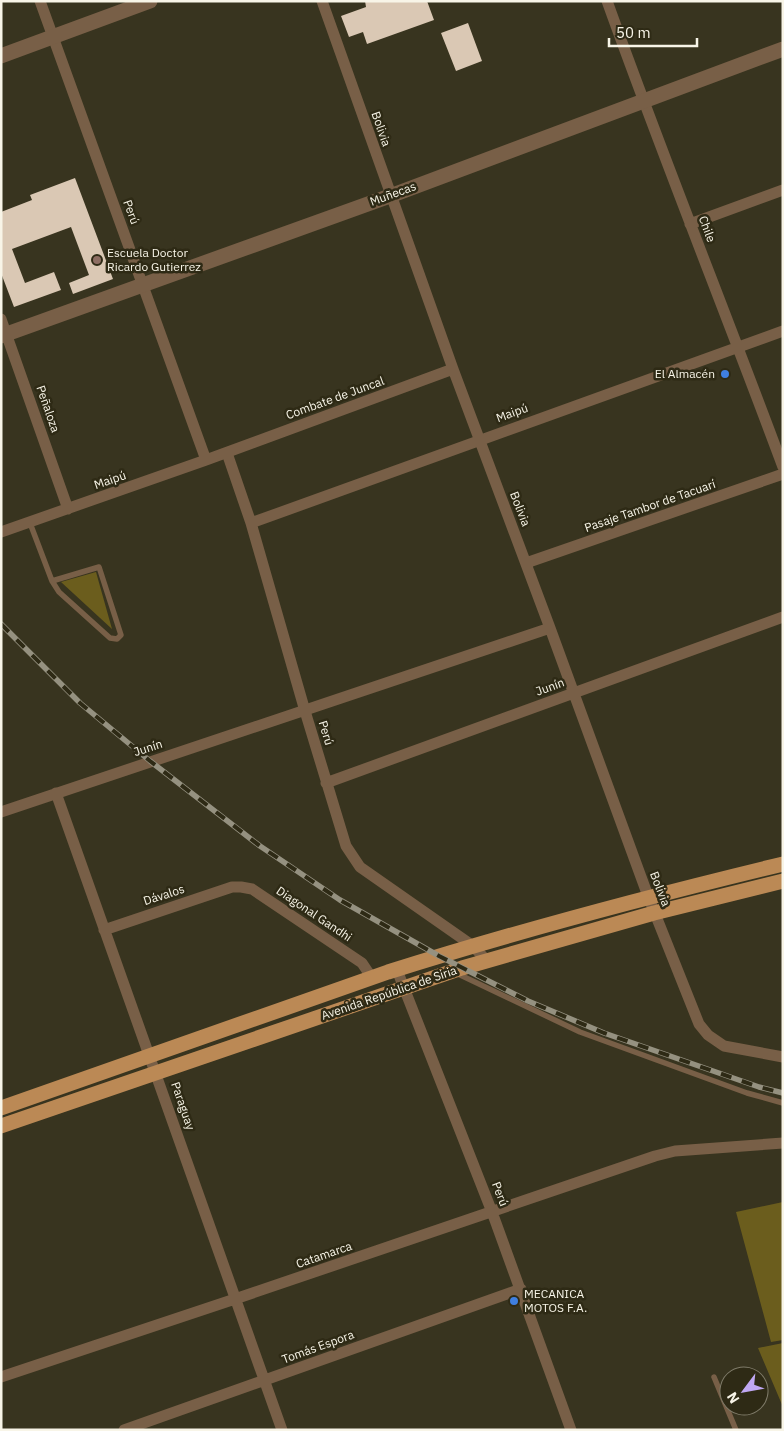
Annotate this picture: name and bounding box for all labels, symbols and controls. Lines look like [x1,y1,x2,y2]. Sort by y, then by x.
scale bar [609,15,696,47]
text: 50 m [616,23,651,42]
street label: Bolivia [368,109,395,149]
street label: Muñecas [368,178,418,209]
street label: Perú [120,198,143,226]
street label: Chile [696,213,719,245]
place label: Escuela Doctor Ricardo Gutierrez [107,245,201,274]
marker: Escuela Doctor Ricardo Gutierrez [91,254,103,266]
place label: El Almacén [655,366,715,381]
marker: El Almacén [719,368,731,380]
street label: Combate de Juncal [284,373,386,422]
street label: Peñaloza [33,383,64,435]
street label: Maipú [494,400,530,425]
street label: Maipú [92,467,128,492]
street label: Pasaje Tambor de Tacuarí [582,476,717,535]
street label: Bolivia [507,489,534,529]
street label: Junín [533,674,566,699]
street label: Perú [316,719,337,747]
street label: Junín [131,736,164,759]
street label: Bolivia [647,869,674,909]
street label: Dávalos [141,881,186,908]
street label: Diagonal Gandhi [274,883,355,944]
street label: Avenida República de Siria [319,962,459,1023]
street label: Paraguay [168,1080,199,1132]
street label: Perú [489,1180,512,1208]
street label: Catamarca [294,1238,354,1271]
place label: MECANICA MOTOS F.A. [524,1286,587,1315]
marker: MECANICA MOTOS F.A. [508,1295,520,1307]
street label: Tomás Espora [280,1326,356,1367]
north arrow [719,1366,769,1416]
text: N [723,1389,743,1407]

